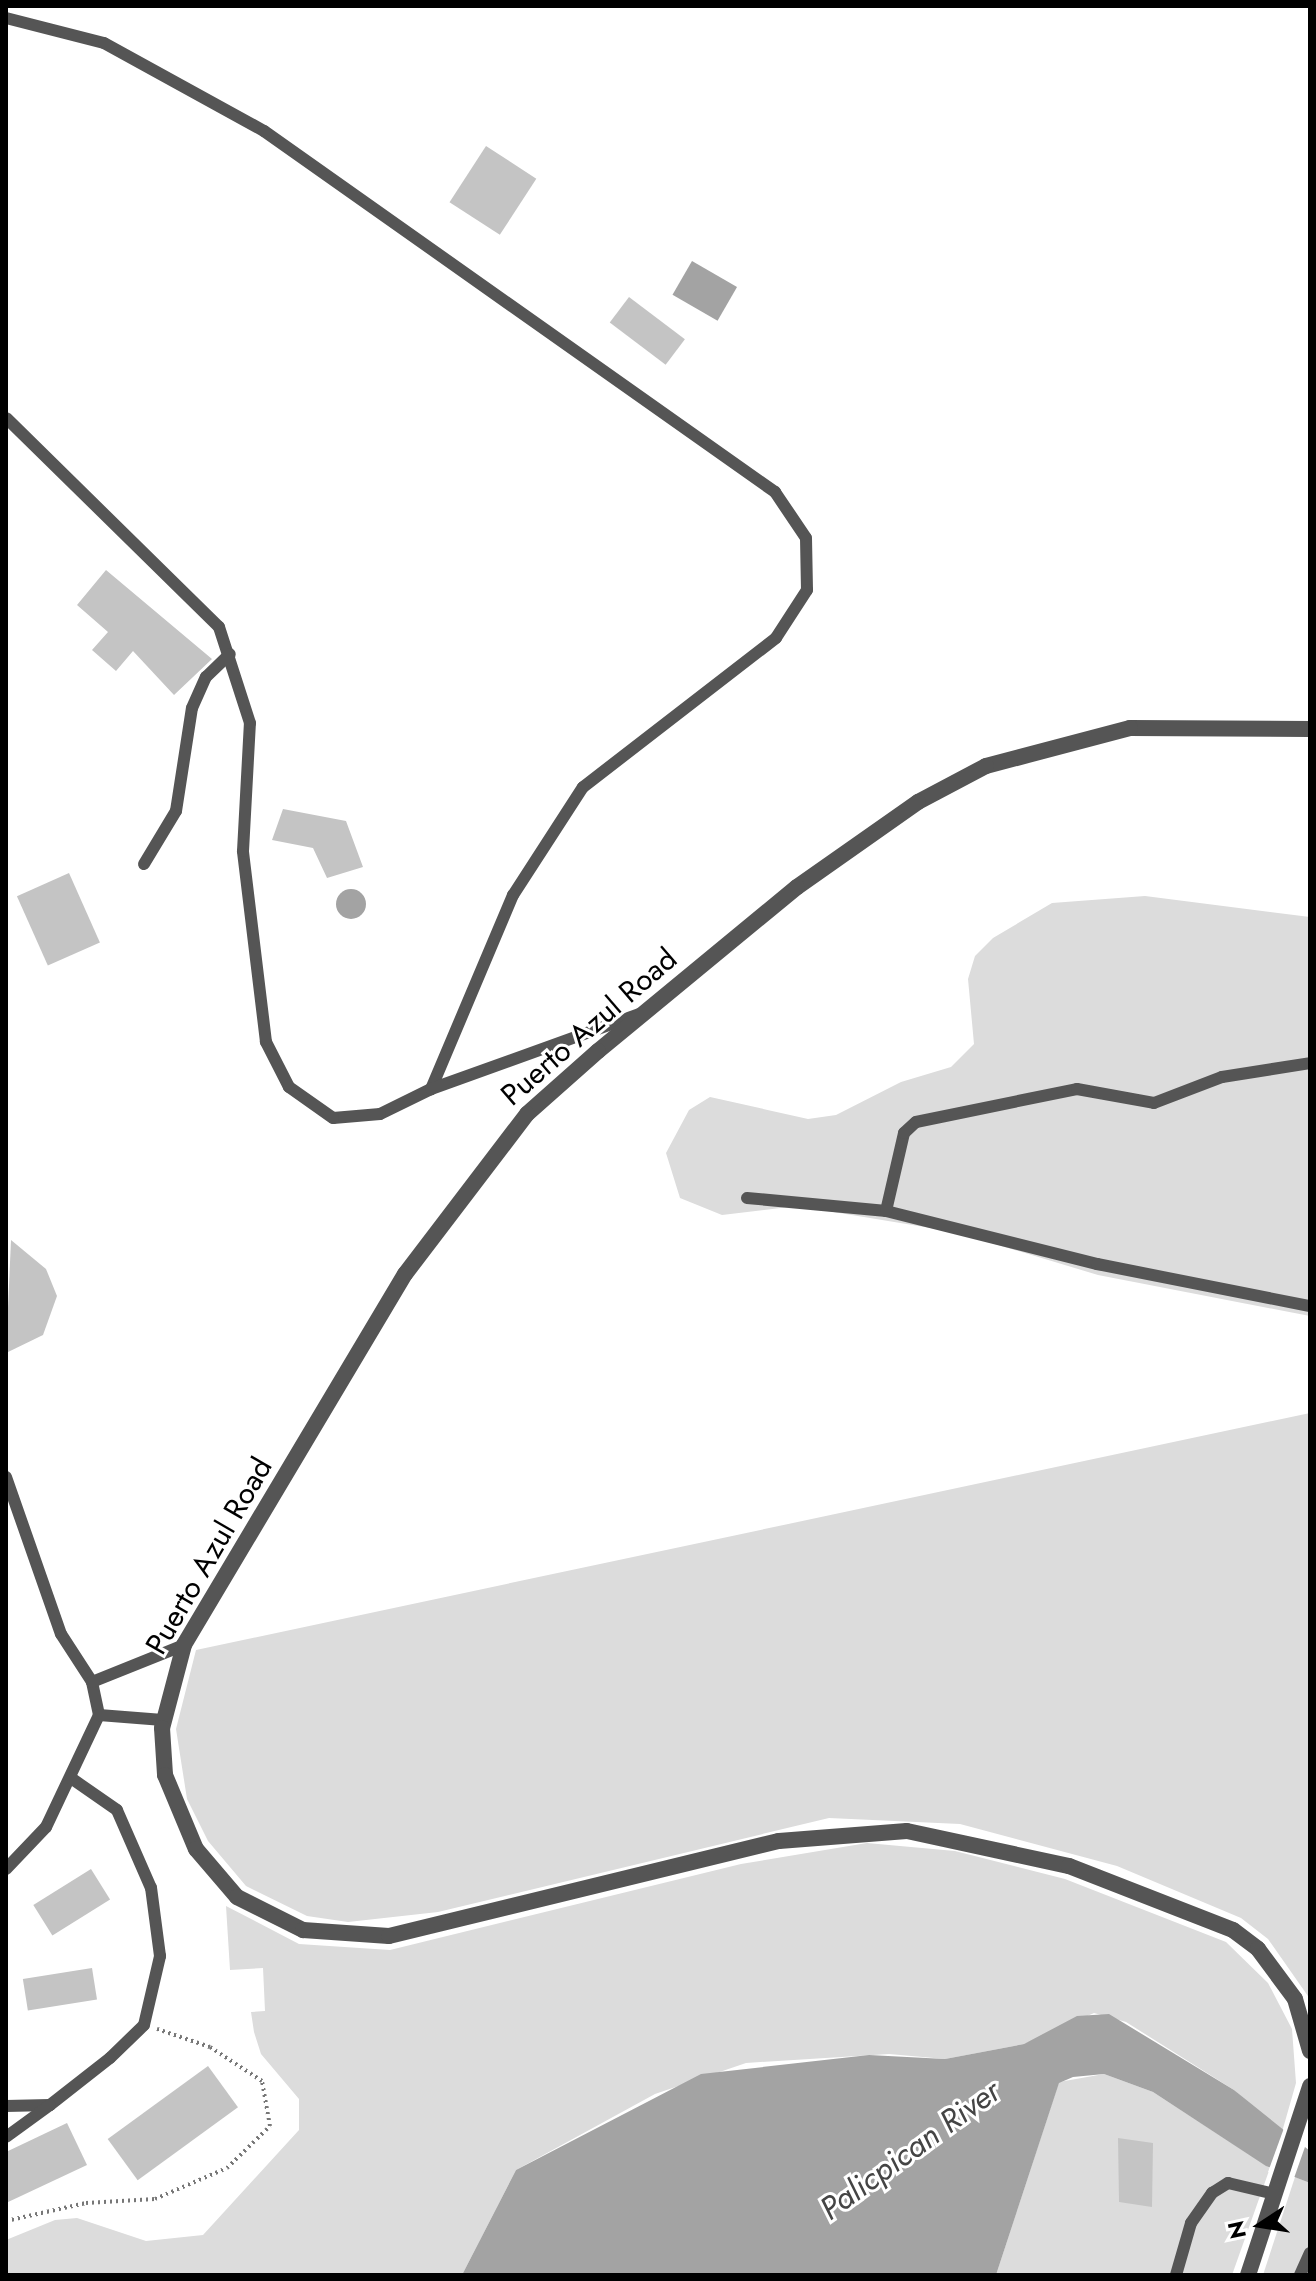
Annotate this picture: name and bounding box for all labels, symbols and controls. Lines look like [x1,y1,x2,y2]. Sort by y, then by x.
street label: Puerto Azul Road [494,941,684,1113]
street label: Puerto Azul Road [138,1451,280,1661]
water label: Palicpican River [812,2072,1008,2228]
north arrow [1220,2185,1300,2265]
text: N [1219,2218,1254,2242]

